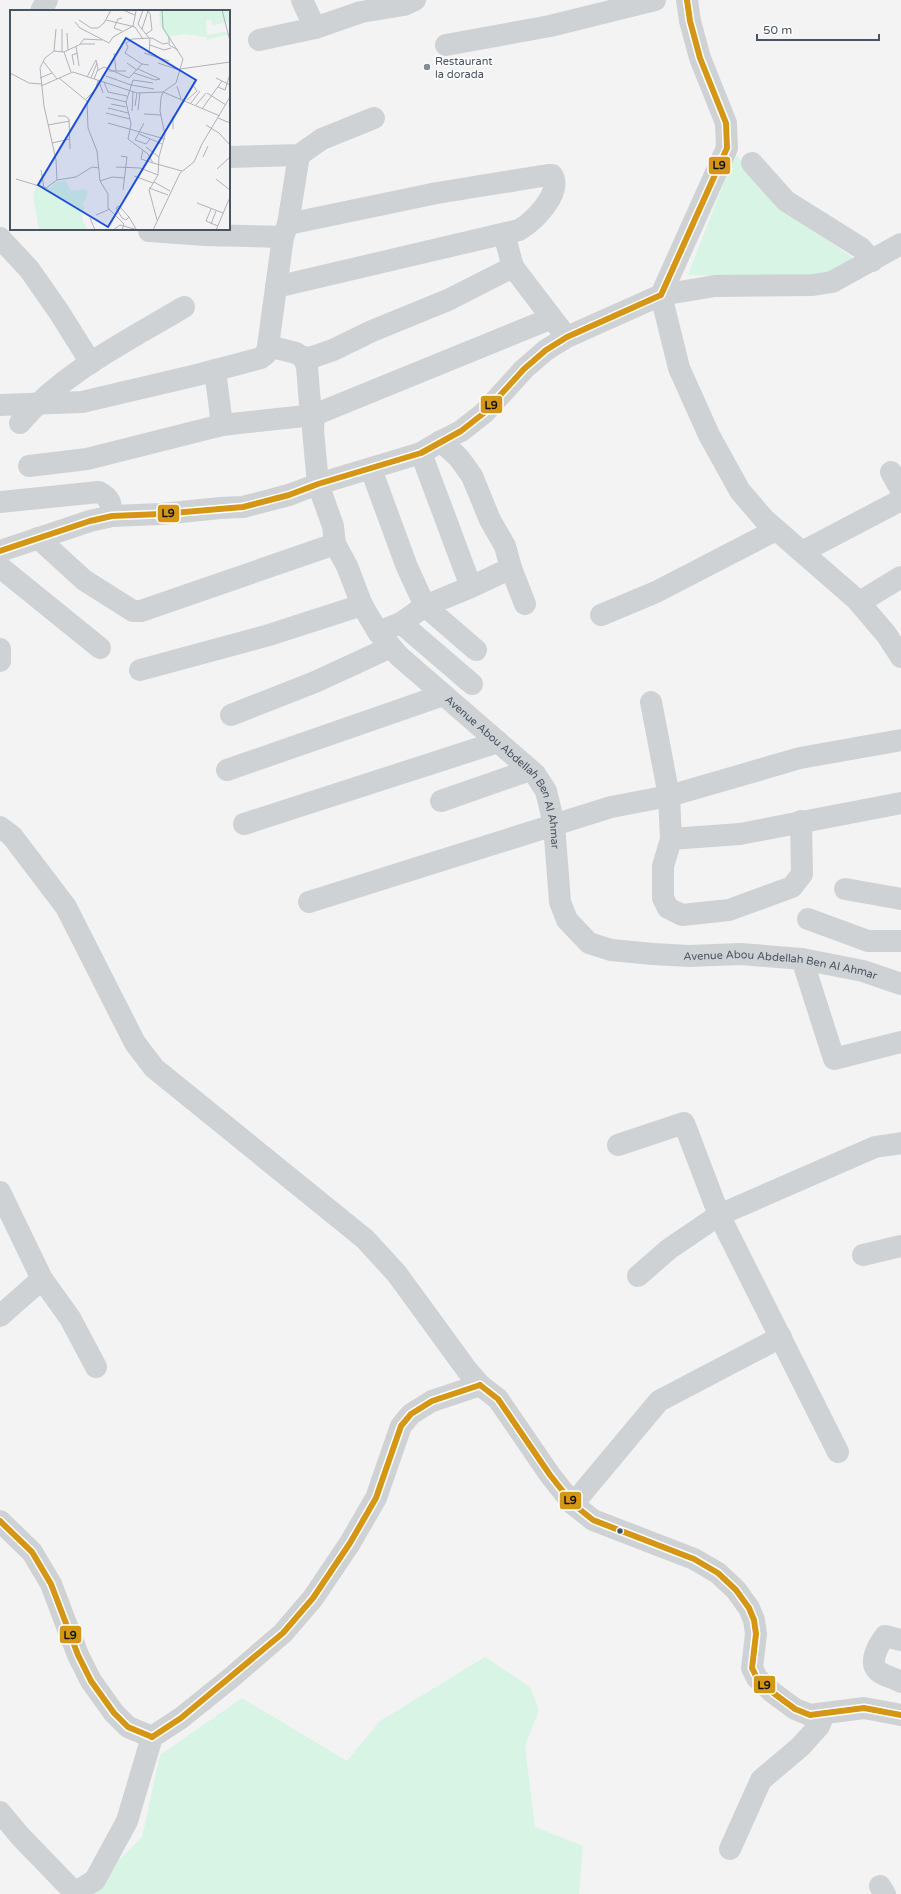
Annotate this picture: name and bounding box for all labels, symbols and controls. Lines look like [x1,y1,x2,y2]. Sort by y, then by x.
inset map [10,10,230,230]
scale bar [757,16,879,42]
text: 50 m [763,23,792,37]
place label: Restaurant la dorada [435,55,493,81]
marker: Restaurant la dorada [422,62,432,72]
line badge: L9 [708,156,731,175]
text: L9 [712,159,726,172]
line badge: L9 [480,395,503,414]
text: L9 [484,399,498,412]
line badge: L9 [157,504,180,523]
text: L9 [161,507,175,520]
street label: Avenue Abou Abdellah Ben Al Ahmar [442,693,562,850]
street label: Avenue Abou Abdellah Ben Al Ahmar [683,948,880,983]
line badge: L9 [559,1491,582,1510]
text: L9 [563,1494,577,1507]
unlabelled marker [615,1526,625,1536]
line badge: L9 [59,1625,82,1644]
text: L9 [63,1629,77,1642]
line badge: L9 [753,1675,776,1694]
text: L9 [757,1679,771,1692]

